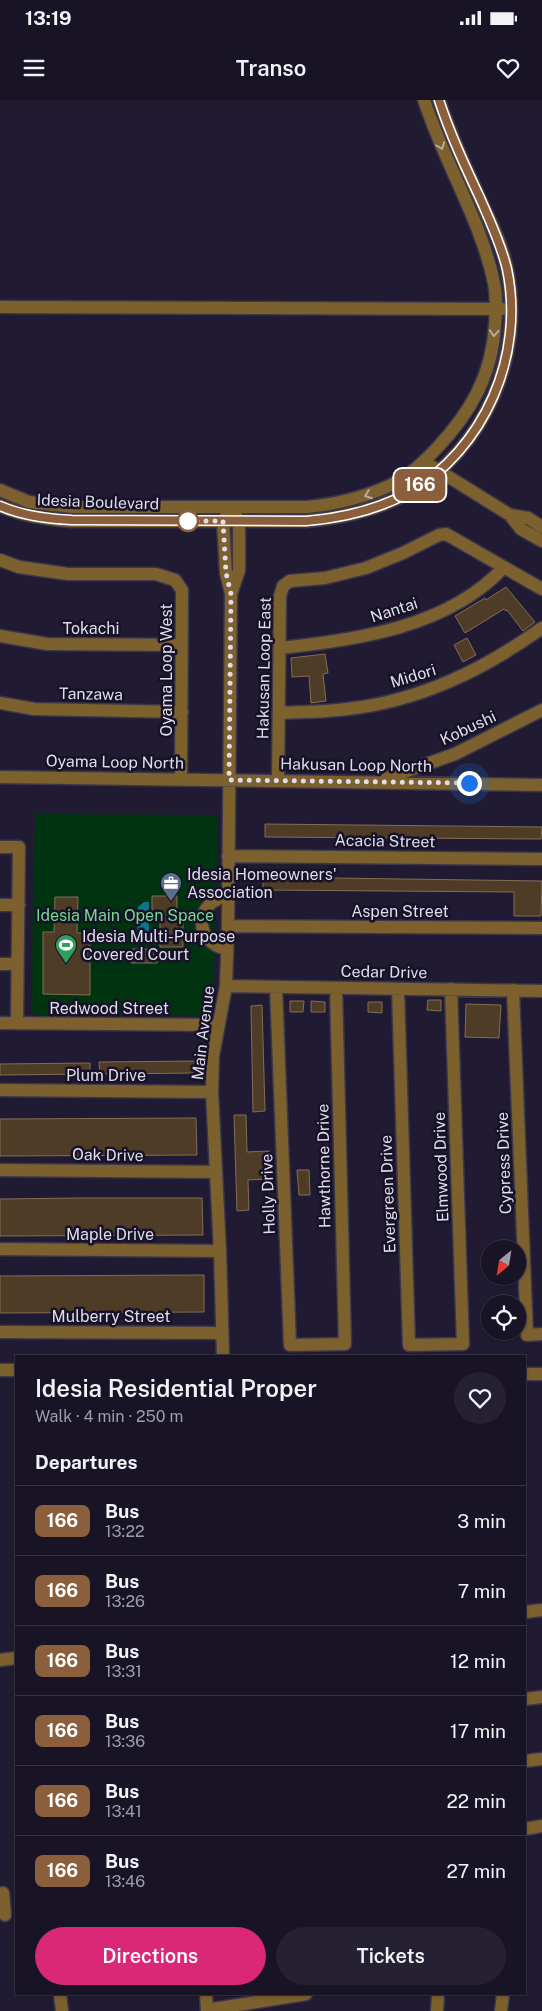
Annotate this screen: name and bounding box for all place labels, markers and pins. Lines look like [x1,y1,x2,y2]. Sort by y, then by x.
unlabelled marker [177,510,199,532]
place label: Idesia Homeowners' Association [187,865,337,902]
office icon: Idesia Homeowners' Association [159,871,183,902]
place label: Idesia Multi-Purpose Covered Court [82,927,235,964]
sports icon: Idesia Multi-Purpose Covered Court [54,933,78,964]

